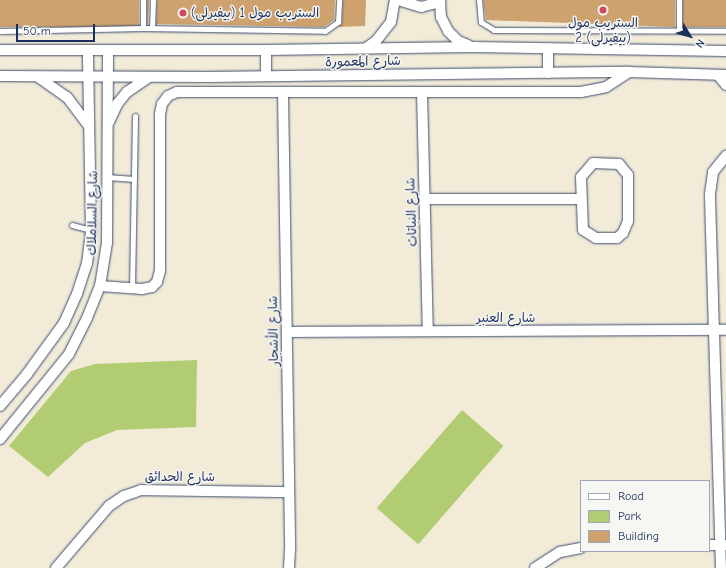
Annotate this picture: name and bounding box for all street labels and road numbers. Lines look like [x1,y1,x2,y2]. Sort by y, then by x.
street label: شارع المعمورة [325,54,401,70]
street label: شارع السلاملاك [84,170,102,256]
street label: شارع النباتات [403,177,421,247]
street label: شارع الأشجار [266,296,282,366]
street label: شارع العنبر [477,310,535,326]
street label: شارع الحدائق [145,469,215,485]

